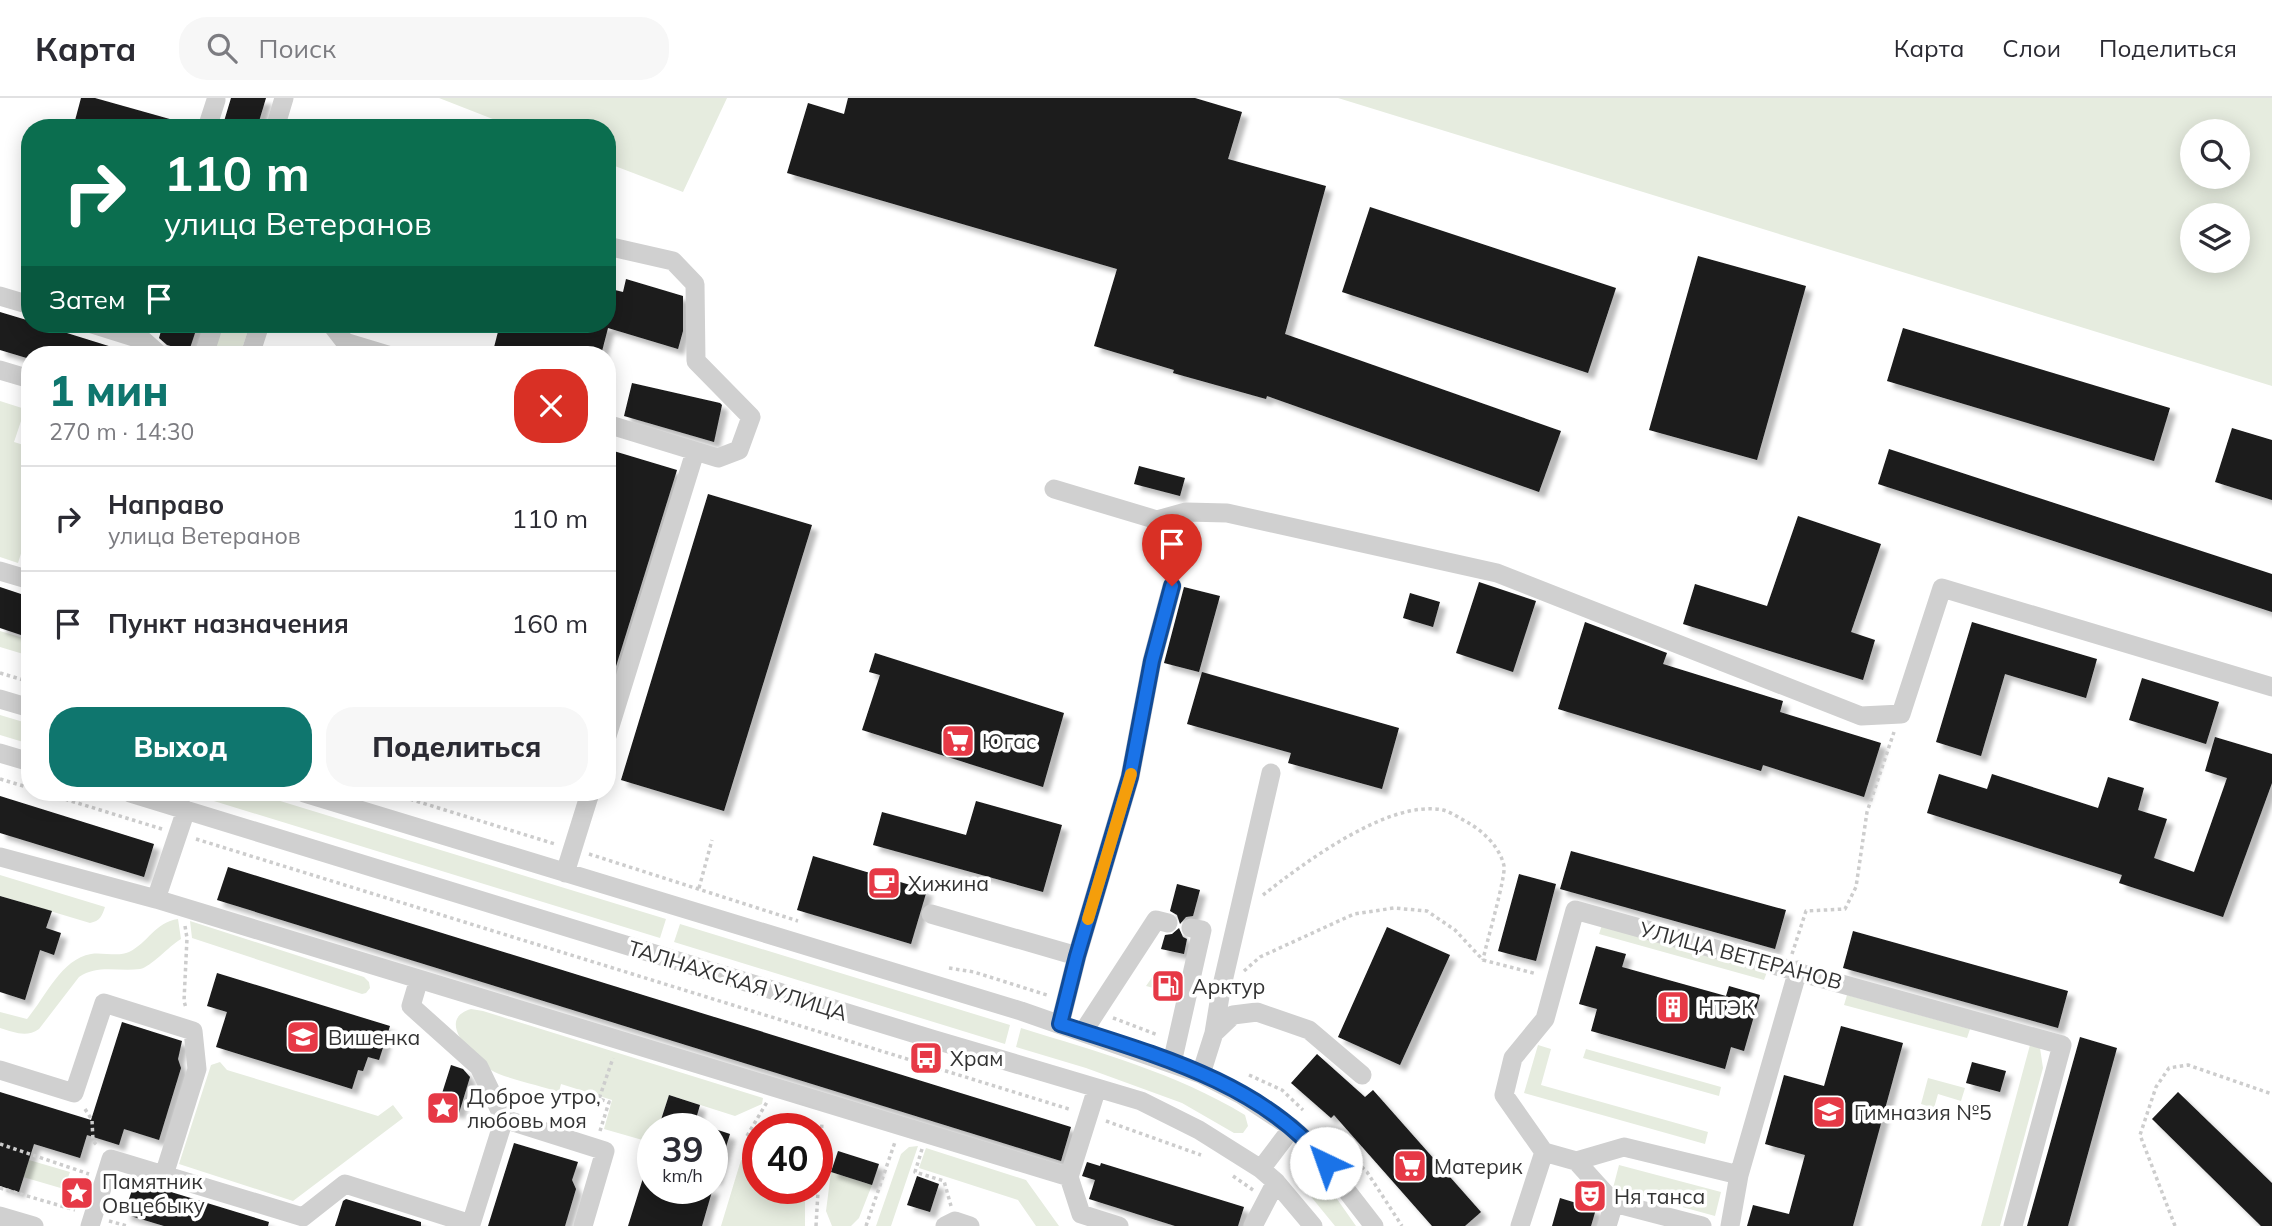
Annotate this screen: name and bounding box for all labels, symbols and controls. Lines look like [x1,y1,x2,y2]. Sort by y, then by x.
search box [179,17,669,80]
text: Карта [35,28,137,69]
icon: search [203,29,241,67]
text: Поиск [259,32,336,65]
text: Карта [1894,33,1964,63]
text: Слои [2002,33,2061,63]
text: Поделиться [2099,33,2237,63]
map controls [2180,119,2250,273]
button: search [2180,119,2250,189]
text: 110 m [164,142,310,203]
icon: right [49,147,140,238]
text: улица Ветеранов [164,203,432,243]
button: layers [2180,203,2250,273]
icon: arrive [140,280,178,318]
text: Затем [49,283,126,316]
text: 1 мин [49,364,169,417]
button: close [514,369,588,443]
text: 270 m · 14:30 [49,417,194,446]
text: Направо [108,488,224,521]
icon: right [49,500,87,538]
text: 110 m [512,502,588,535]
pin [1142,514,1202,586]
text: улица Ветеранов [108,521,301,550]
icon: arrive [1153,525,1191,563]
icon: arrive [49,605,87,643]
text: Пункт назначения [108,607,349,640]
text: 160 m [512,607,588,640]
button: Выход [49,707,312,787]
button: Поделиться [326,707,588,787]
supermarket icon: Югас [939,722,977,760]
place label: Югас [982,728,1037,754]
cafe icon: Хижина [865,864,903,902]
place label: Хижина [908,870,989,896]
street label: УЛИЦА ВЕТЕРАНОВ [1636,915,1845,995]
street label: ТАЛНАХСКАЯ УЛИЦА [625,934,851,1026]
fuel station icon: Арктур [1149,967,1187,1005]
place label: Арктур [1192,973,1265,999]
building icon: НТЭК [1654,988,1692,1026]
place label: НТЭК [1698,994,1755,1020]
school or university icon: Вишенка [284,1018,322,1056]
place label: Вишенка [328,1024,420,1050]
bus stop icon: Храм [907,1039,945,1077]
place label: Храм [950,1045,1003,1071]
place label: Доброе утро, любовь моя [467,1083,601,1133]
place icon: Доброе утро, любовь моя [424,1089,462,1127]
school or university icon: Гимназия №5 [1810,1093,1848,1131]
place label: Гимназия №5 [1854,1099,1992,1125]
speed limit sign: 40 [742,1113,833,1204]
position arrow [1289,1126,1363,1200]
text: 39 [661,1127,704,1171]
supermarket icon: Материк [1391,1147,1429,1185]
place label: Материк [1434,1153,1523,1179]
text: km/h [662,1164,703,1187]
place label: Памятник Овцебыку [102,1168,205,1218]
place icon: Памятник Овцебыку [58,1174,96,1212]
theatre icon: Ня танса [1571,1177,1609,1215]
place label: Ня танса [1614,1183,1705,1209]

